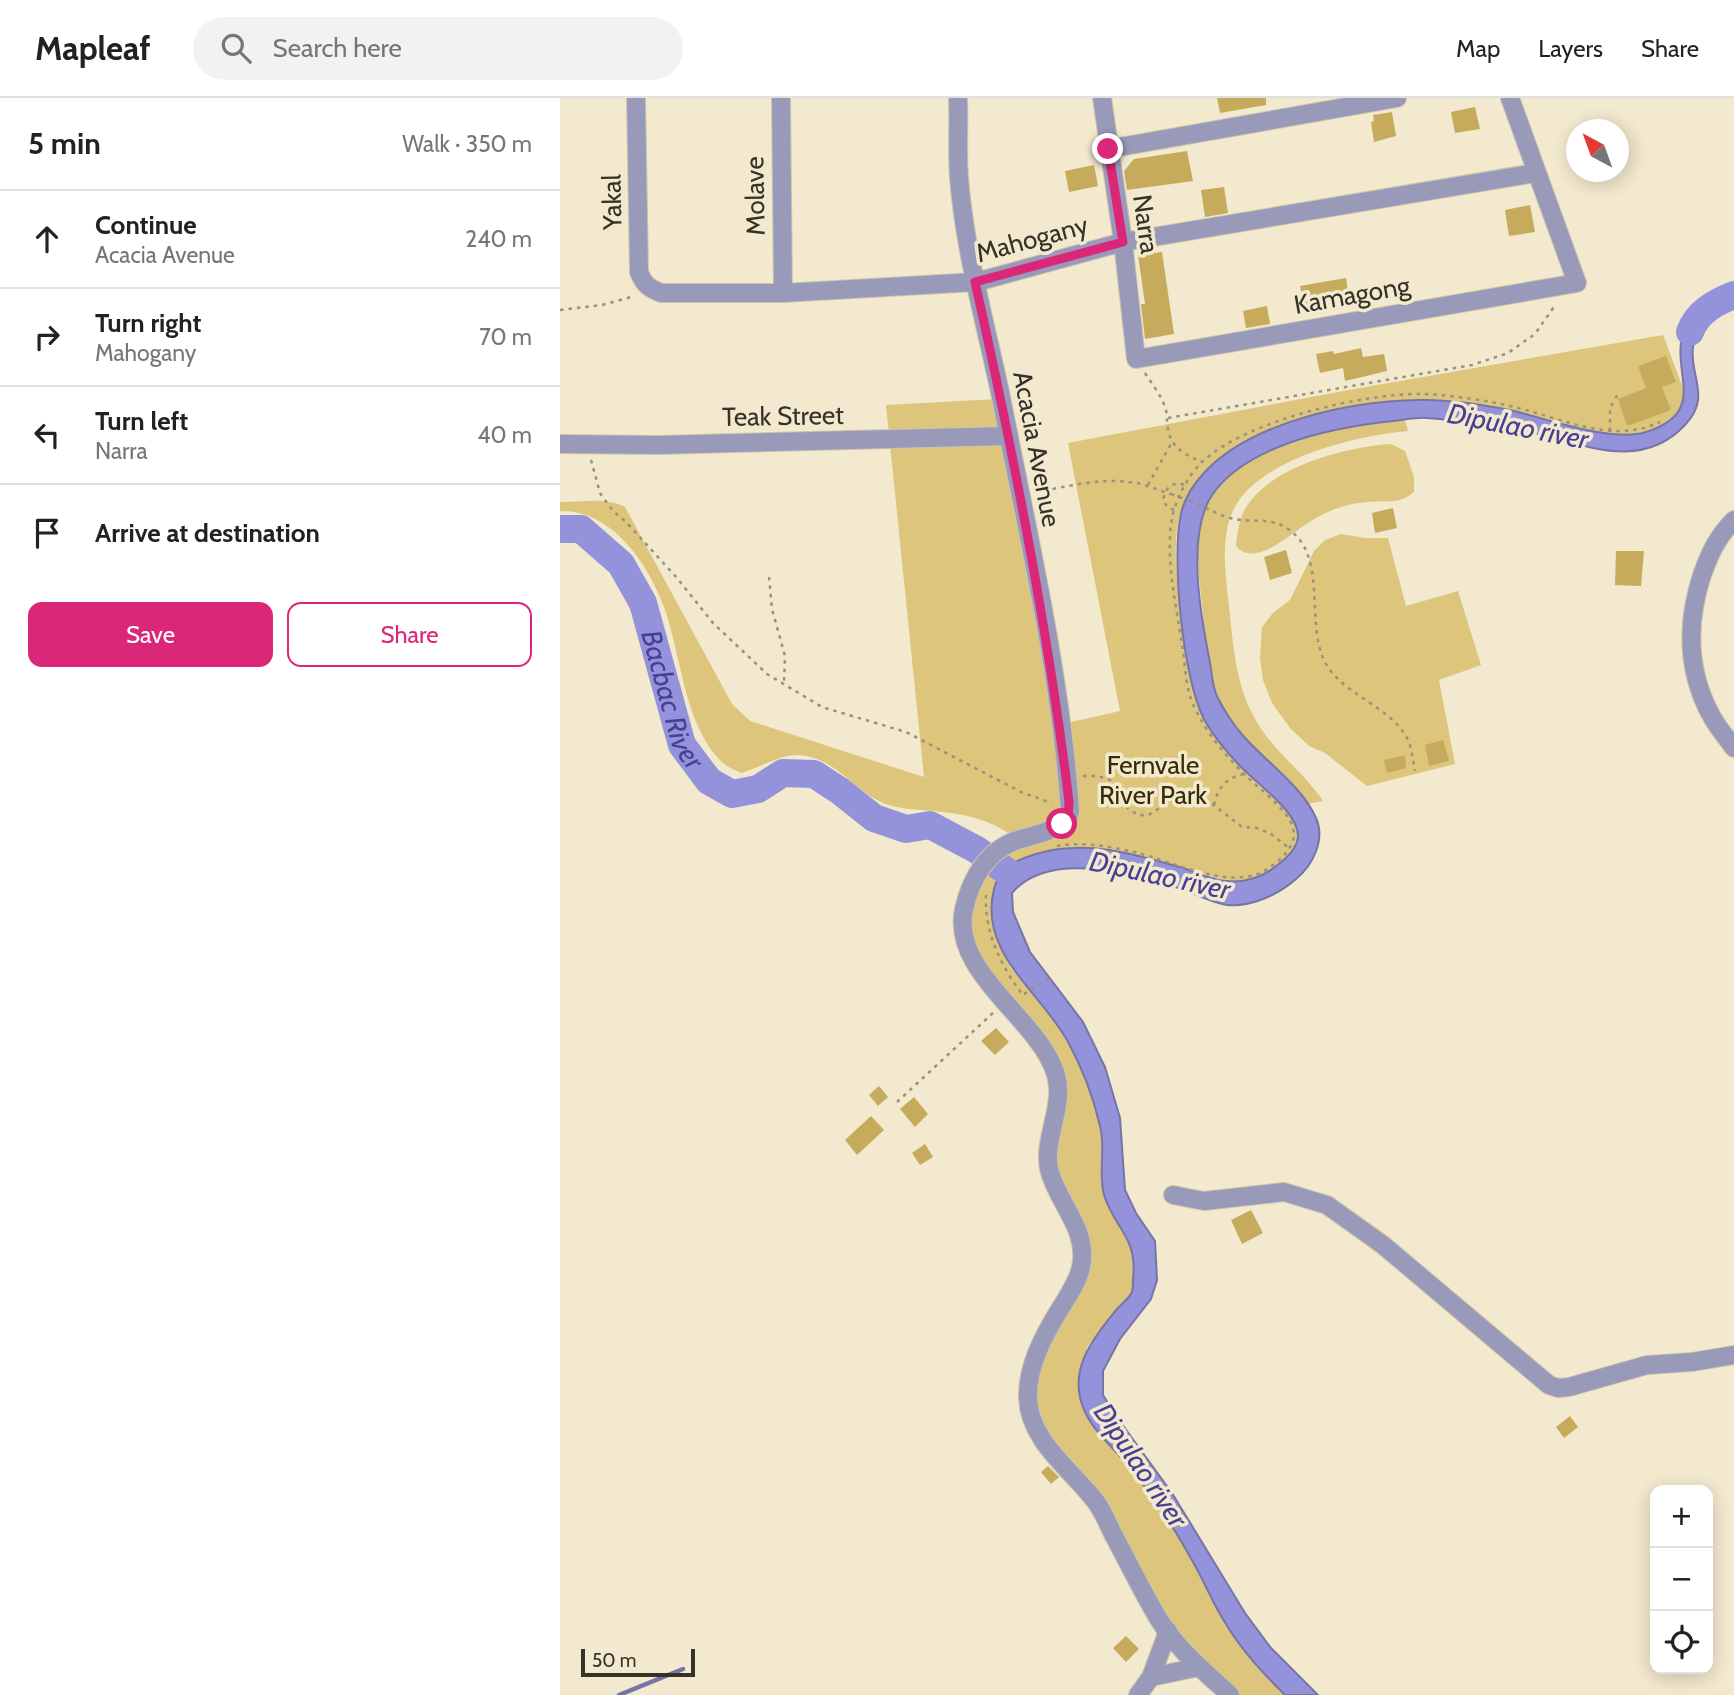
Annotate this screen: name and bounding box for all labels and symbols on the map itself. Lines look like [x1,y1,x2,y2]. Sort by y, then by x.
north arrow [1566,119,1629,182]
route end [1092,133,1123,164]
street label: Molave [738,156,772,236]
street label: Yakal [596,174,629,231]
street label: Narra [1126,192,1166,256]
street label: Mahogany [973,209,1091,269]
street label: Kamagong [1292,269,1414,321]
street label: Acacia Avenue [1006,368,1068,530]
water label: Dipulao river [1445,396,1593,457]
street label: Teak Street [722,399,844,433]
water label: Bacbac River [634,626,712,777]
park label: Fernvale River Park [1099,749,1207,811]
route start [1046,808,1077,839]
water label: Dipulao river [1087,844,1235,907]
water label: Dipulao river [1087,1396,1196,1535]
scale bar [581,1646,695,1678]

